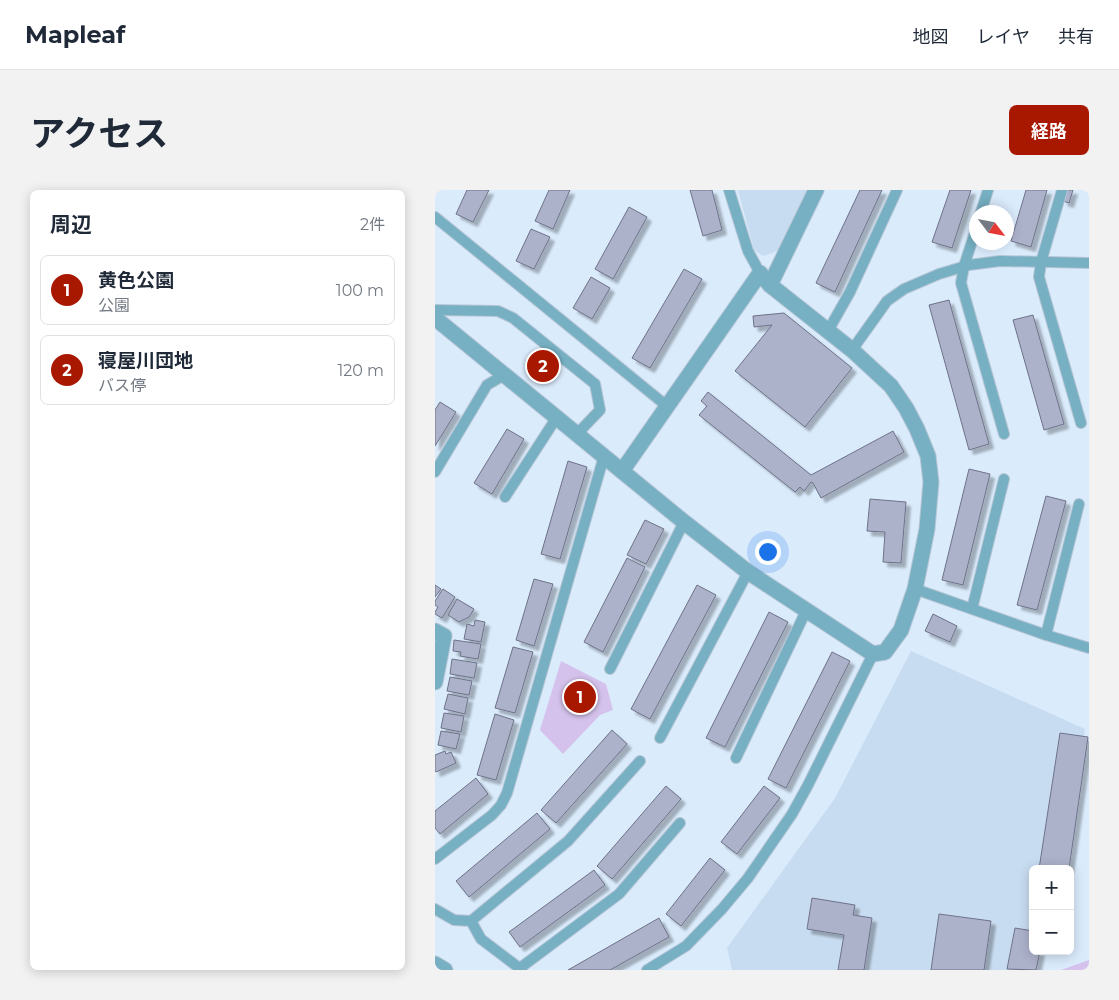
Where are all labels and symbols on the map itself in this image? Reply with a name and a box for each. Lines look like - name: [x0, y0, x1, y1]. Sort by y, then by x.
- north arrow: [969, 205, 1014, 250]
- pin: 2: [527, 347, 559, 385]
- your location: [755, 539, 781, 565]
- pin: 1: [564, 678, 596, 716]

